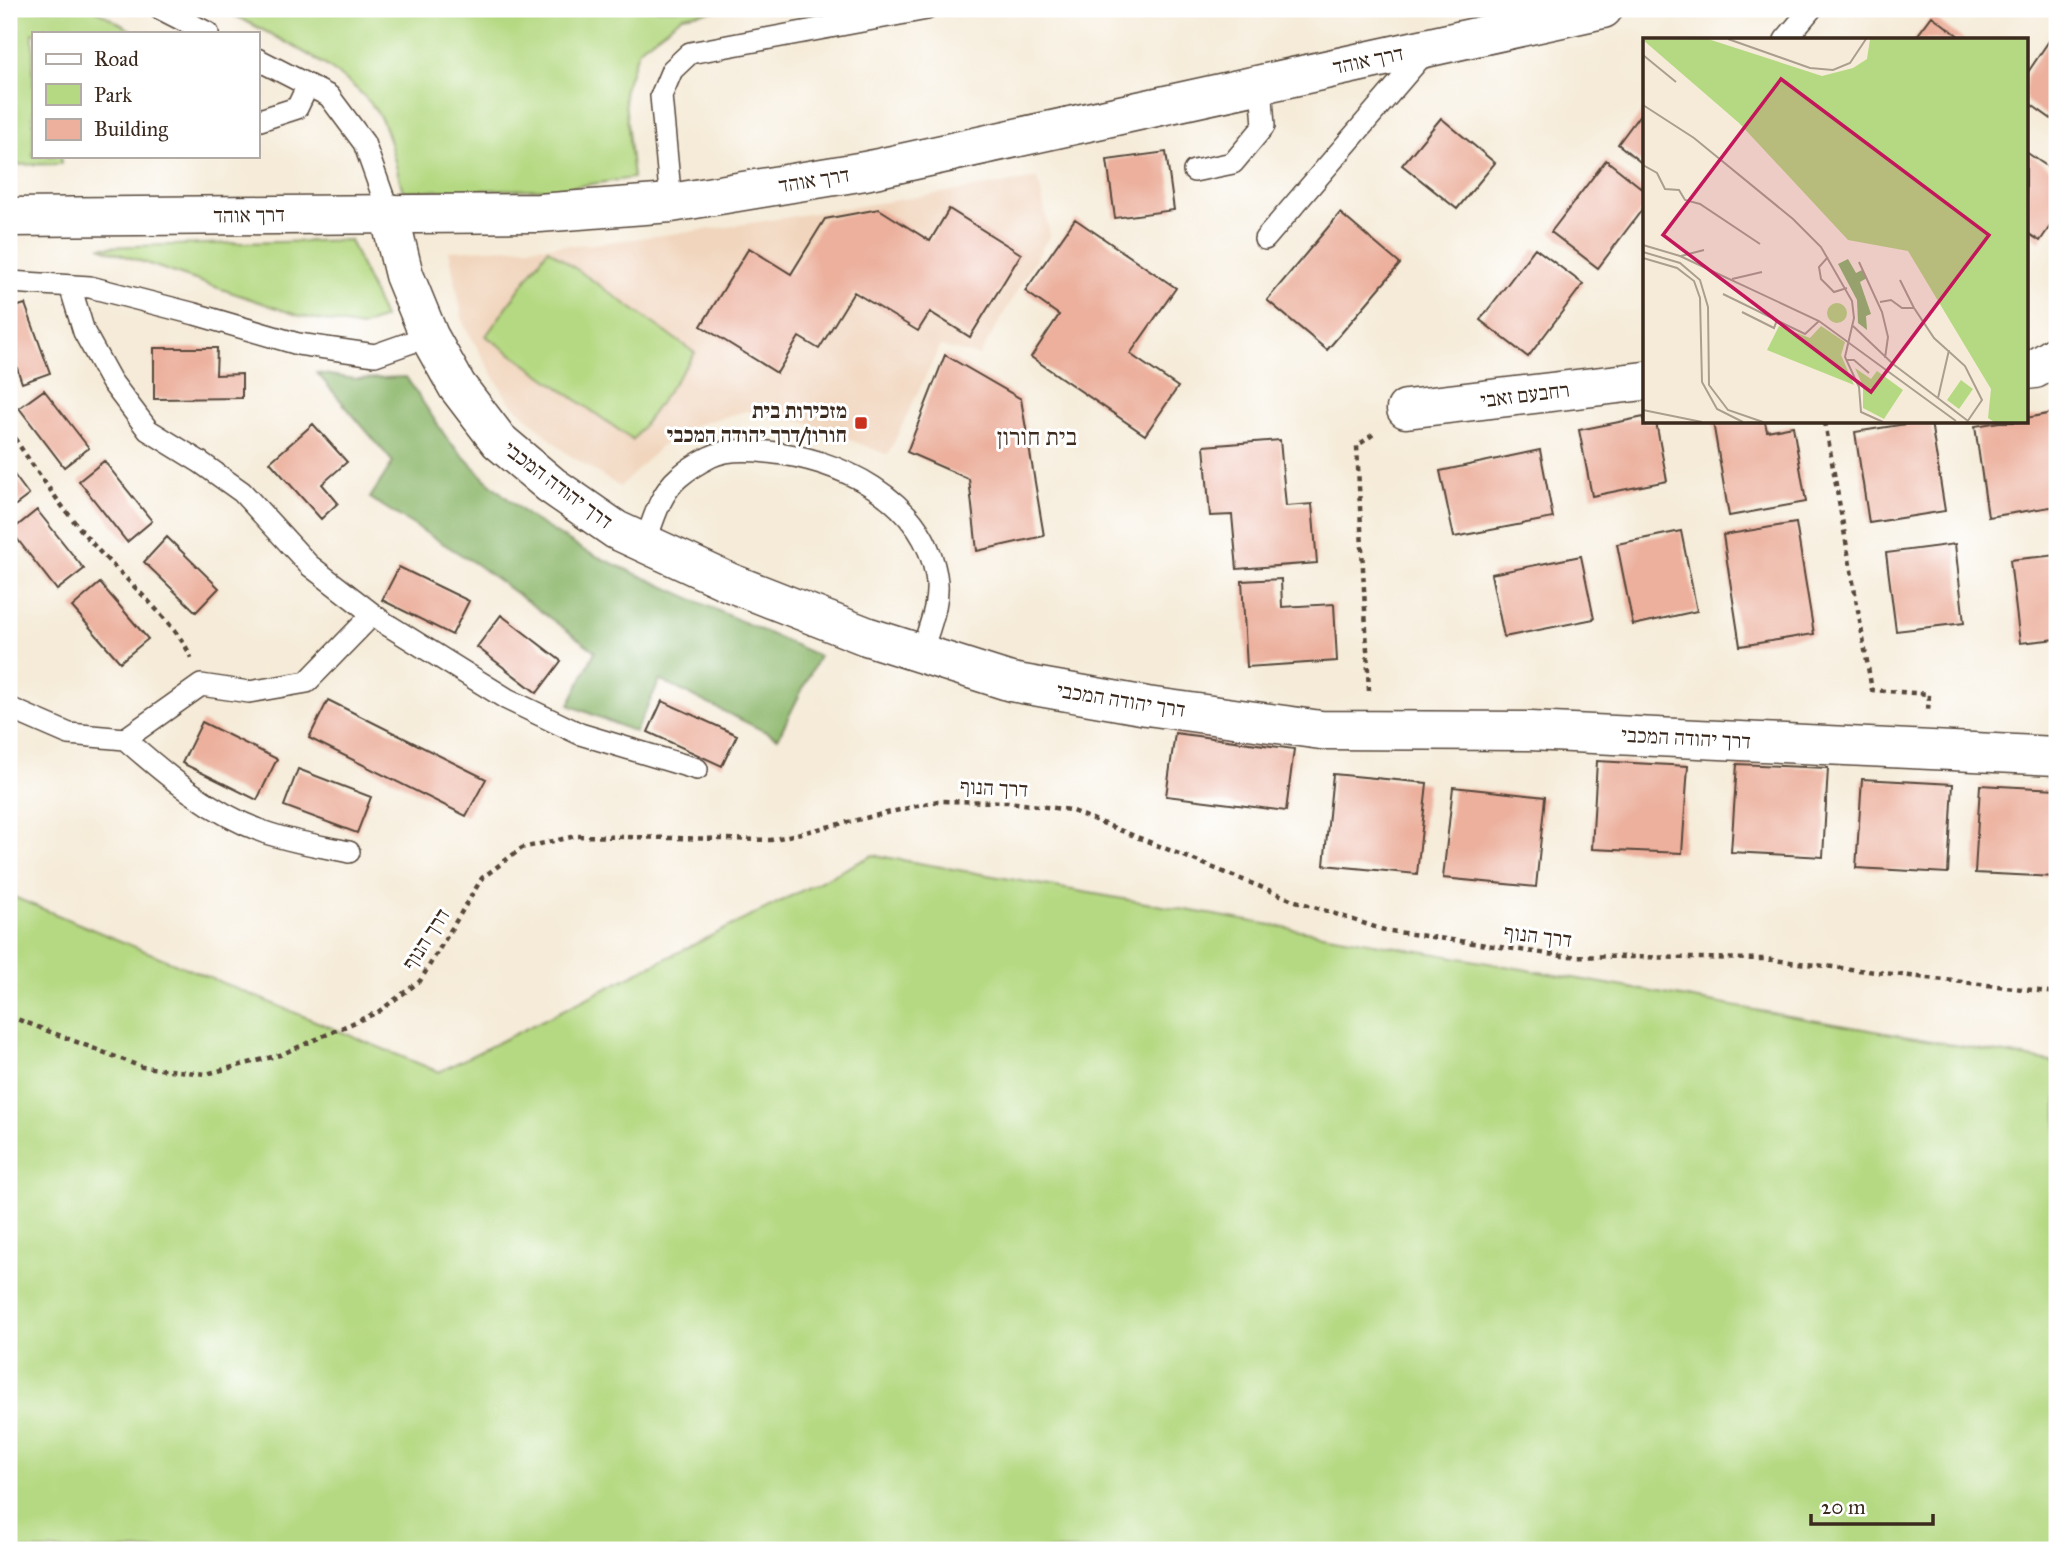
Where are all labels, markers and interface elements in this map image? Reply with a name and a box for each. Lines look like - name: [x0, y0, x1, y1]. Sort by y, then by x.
- legend: [32, 32, 259, 158]
- inset map: [1643, 38, 2028, 424]
- street label: דרך אוהד: [1330, 40, 1406, 80]
- text: Road: [94, 46, 139, 72]
- text: Park: [94, 82, 132, 108]
- text: Building: [94, 116, 168, 142]
- street label: דרך אוהד: [777, 162, 851, 198]
- street label: דרך אוהד: [213, 201, 285, 229]
- street label: רחבעם זאבי: [1479, 377, 1571, 413]
- place label: מזכירות בית חורון/דרך יהודה המכבי: [667, 398, 847, 448]
- marker: מזכירות בית חורון/דרך יהודה המכבי: [853, 415, 869, 431]
- district label: בית חורון: [997, 422, 1077, 452]
- street label: דרך יהודה המכבי: [498, 435, 618, 535]
- street label: דרך יהודה המכבי: [1055, 677, 1187, 723]
- street label: דרך יהודה המכבי: [1620, 722, 1752, 754]
- street label: דרך הנוף: [959, 773, 1029, 803]
- street label: דרך הנוף: [397, 903, 455, 975]
- street label: דרך הנוף: [1503, 919, 1573, 953]
- scale bar: [1811, 1482, 1933, 1526]
- text: 20 m: [1821, 1494, 1866, 1520]

